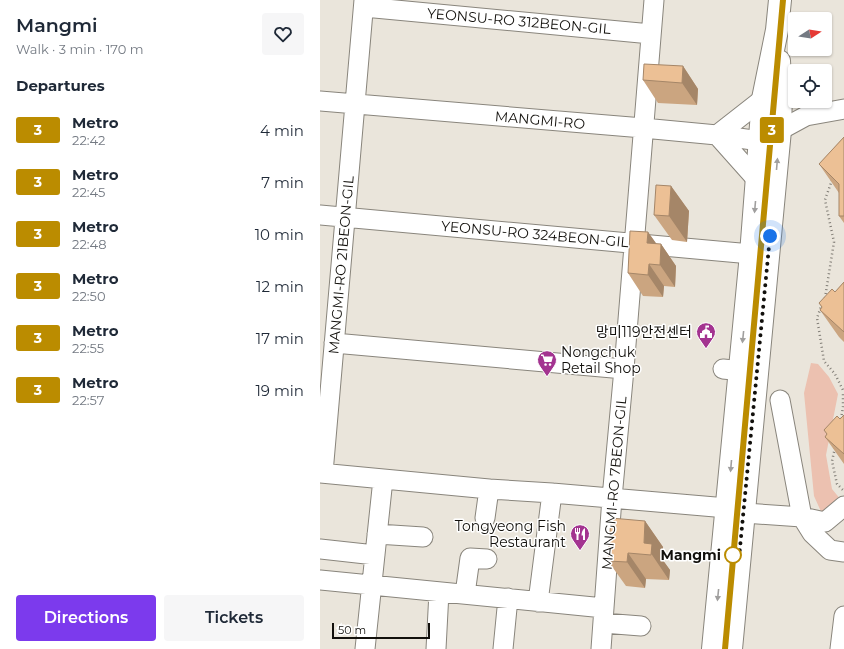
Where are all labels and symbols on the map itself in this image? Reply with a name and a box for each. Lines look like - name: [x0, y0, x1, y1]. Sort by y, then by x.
- street label: YEONSU-RO 312BEON-GIL: [426, 4, 612, 38]
- north arrow: [788, 12, 832, 56]
- street label: MANGMI-RO: [494, 107, 586, 133]
- line badge: 3: [759, 117, 785, 143]
- one-way arrow: [774, 158, 781, 170]
- street label: MANGMI-RO 21BEON-GIL: [324, 174, 358, 355]
- one-way arrow: [752, 201, 759, 213]
- street label: YEONSU-RO 324BEON-GIL: [440, 217, 630, 251]
- your location: [760, 226, 780, 246]
- public building icon: 망미119안전센터: [695, 321, 717, 349]
- place label: 망미119안전센터: [596, 323, 692, 341]
- one-way arrow: [740, 331, 746, 343]
- place label: Nongchuk Retail Shop: [561, 343, 641, 377]
- supermarket icon: Nongchuk Retail Shop: [536, 349, 558, 377]
- street label: MANGMI-RO 7BEON-GIL: [597, 395, 631, 571]
- one-way arrow: [728, 460, 734, 472]
- place label: Tongyeong Fish Restaurant: [455, 517, 566, 551]
- restaurant icon: Tongyeong Fish Restaurant: [569, 523, 591, 551]
- place label: Mangmi: [661, 546, 721, 564]
- marker: Mangmi: [724, 546, 742, 564]
- one-way arrow: [715, 589, 722, 601]
- scale bar: [332, 621, 430, 640]

